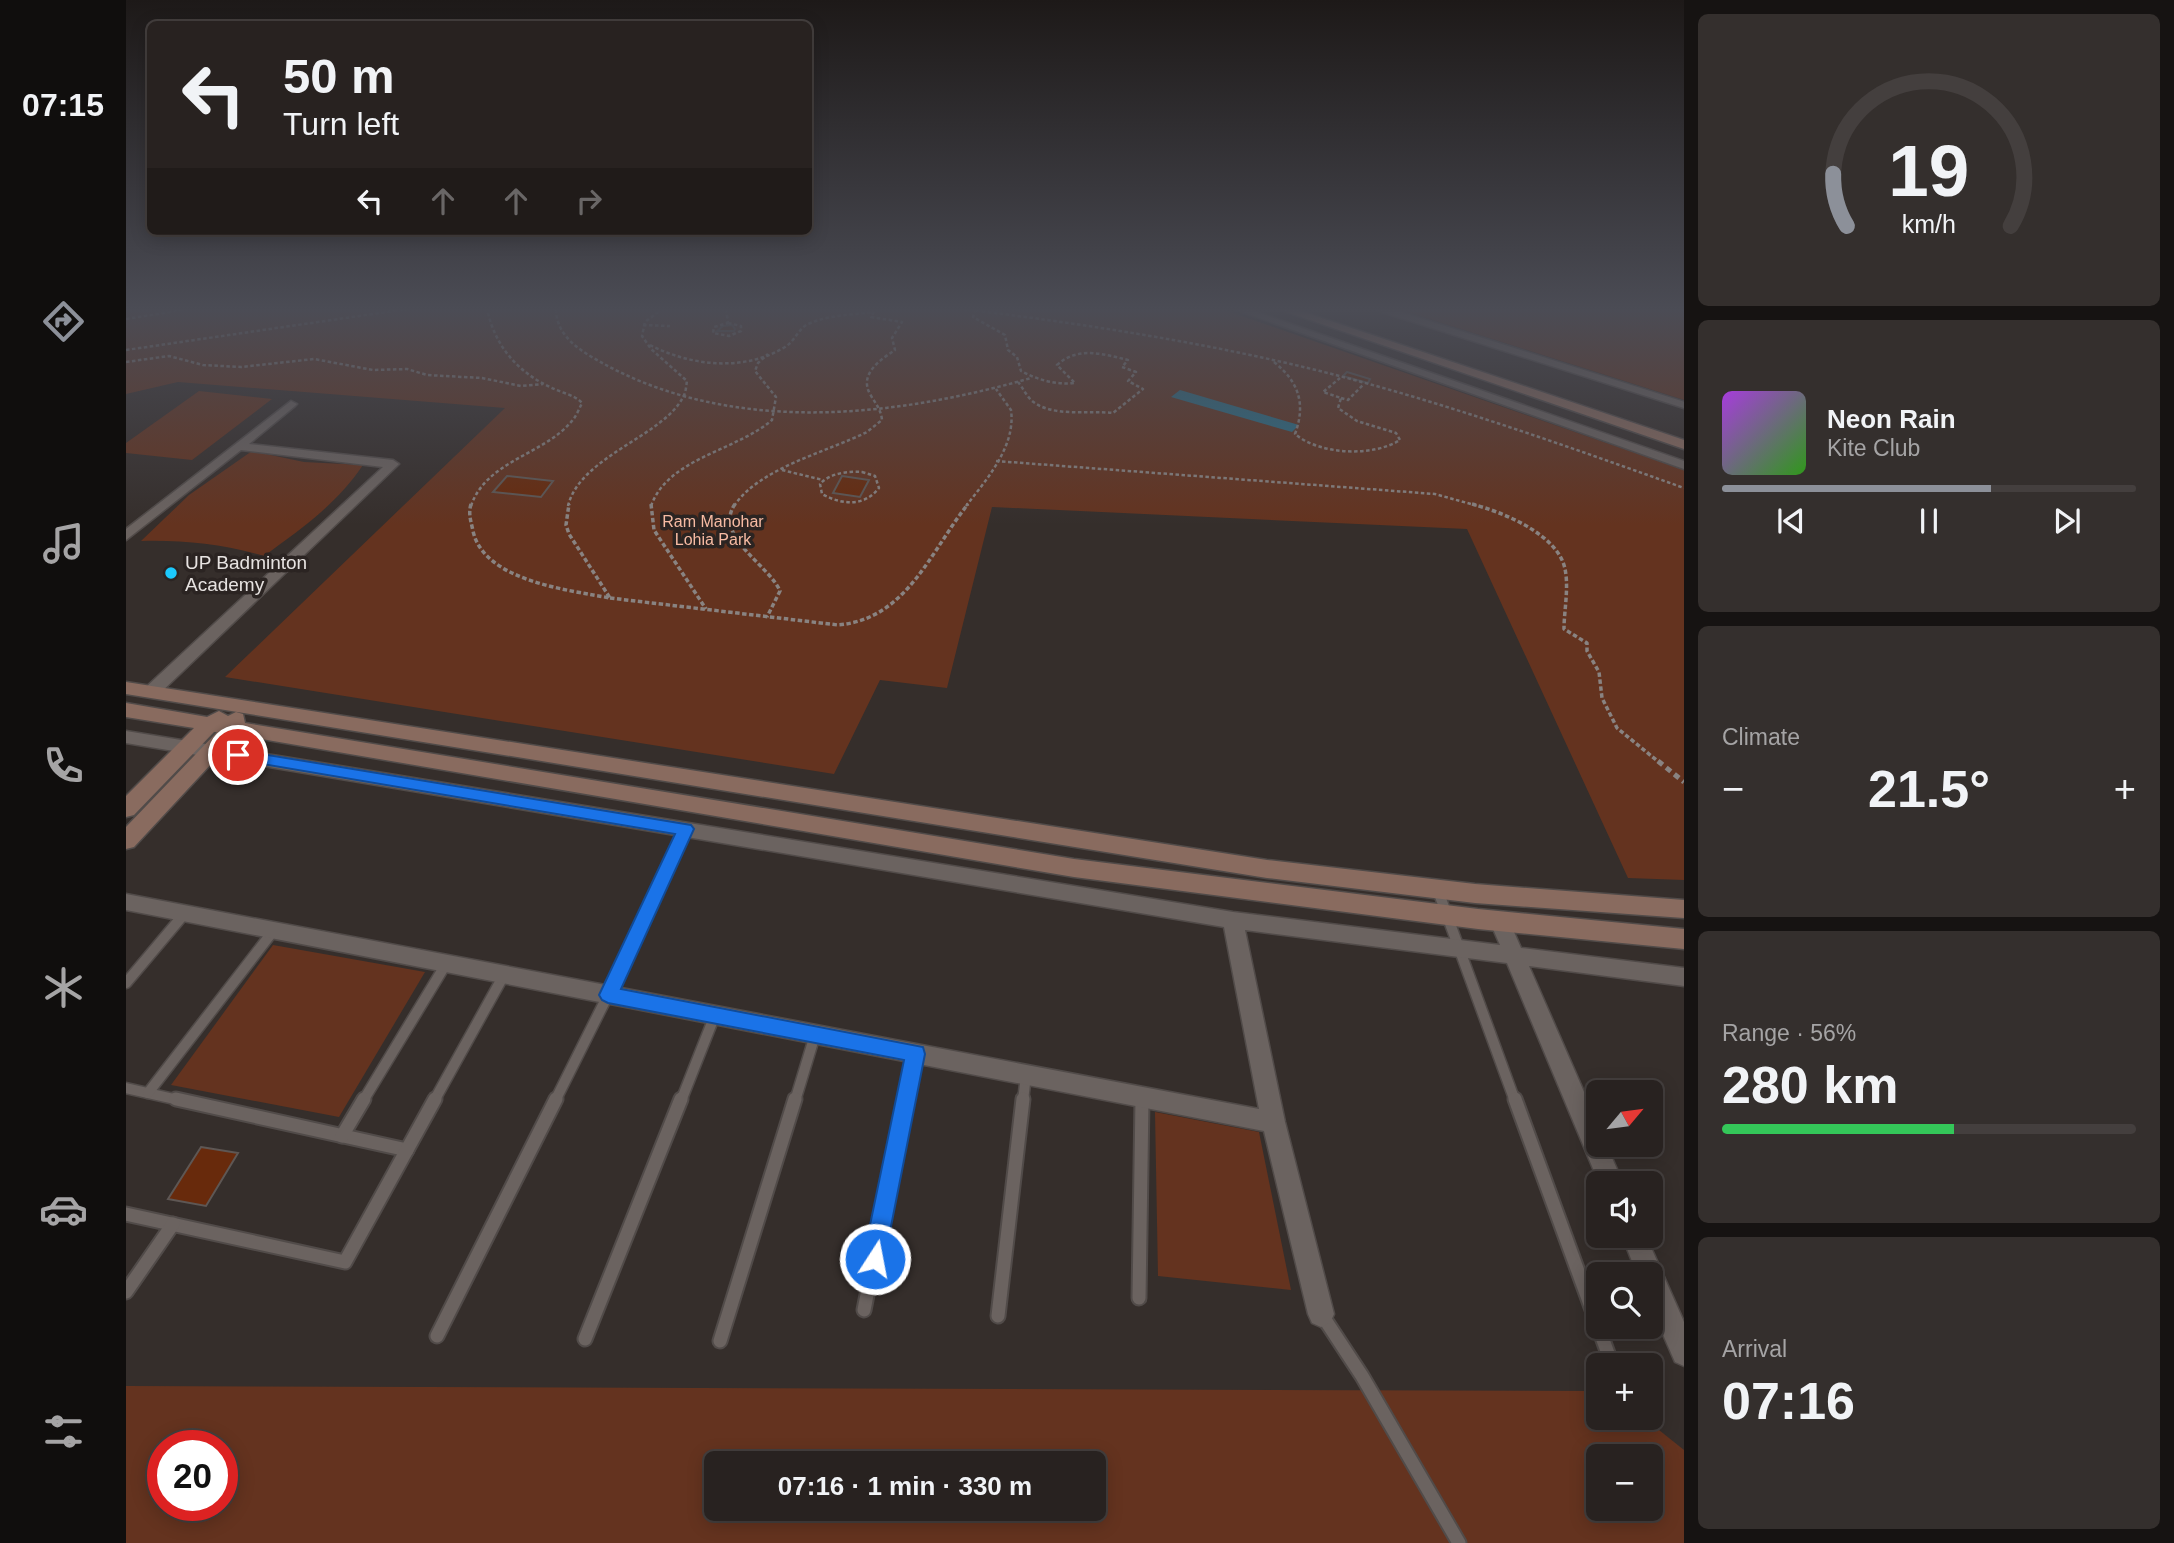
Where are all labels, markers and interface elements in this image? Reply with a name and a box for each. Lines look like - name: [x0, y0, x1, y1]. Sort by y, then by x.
- icon: left: [168, 49, 259, 140]
- text: 50 m: [283, 49, 395, 103]
- text: 07:15: [22, 87, 104, 123]
- text: Turn left: [283, 106, 399, 142]
- text: 19: [1889, 130, 1969, 211]
- icon: left: [351, 182, 389, 220]
- icon: ahead: [424, 182, 462, 220]
- icon: ahead: [497, 182, 535, 220]
- icon: right: [570, 182, 608, 220]
- text: km/h: [1902, 210, 1956, 238]
- icon: directions: [39, 297, 88, 346]
- text: Neon Rain: [1827, 404, 1956, 434]
- text: Kite Club: [1827, 435, 1920, 461]
- icon: previous: [1772, 502, 1810, 540]
- icon: pause: [1910, 502, 1948, 540]
- icon: next: [2048, 502, 2086, 540]
- park label: Ram Manohar Lohia Park: [662, 513, 764, 548]
- icon: music: [39, 519, 88, 568]
- place label: UP Badminton Academy: [185, 552, 307, 595]
- marker: UP Badminton Academy: [163, 565, 179, 581]
- text: Climate: [1722, 724, 1800, 750]
- pin: [208, 725, 268, 785]
- icon: arrive: [219, 736, 257, 774]
- icon: phone: [39, 741, 88, 790]
- text: 21.5°: [1868, 760, 1990, 818]
- text: −: [1722, 768, 1744, 810]
- text: +: [2114, 768, 2136, 810]
- icon: climate: [39, 963, 88, 1012]
- text: Range · 56%: [1722, 1020, 1856, 1046]
- text: 280 km: [1722, 1056, 1898, 1114]
- north arrow: [1586, 1080, 1662, 1157]
- map controls: [1586, 1080, 1663, 1521]
- button: sound: [1586, 1171, 1663, 1248]
- icon: car: [39, 1185, 88, 1234]
- position arrow: [838, 1222, 912, 1296]
- button: search: [1586, 1262, 1663, 1339]
- text: Arrival: [1722, 1336, 1787, 1362]
- button: +: [1586, 1353, 1663, 1430]
- text: 07:16: [1722, 1372, 1855, 1430]
- icon: filters: [39, 1407, 88, 1456]
- speed limit sign: 20: [147, 1430, 238, 1521]
- button: −: [1586, 1444, 1663, 1521]
- text: 07:16 · 1 min · 330 m: [778, 1471, 1032, 1501]

